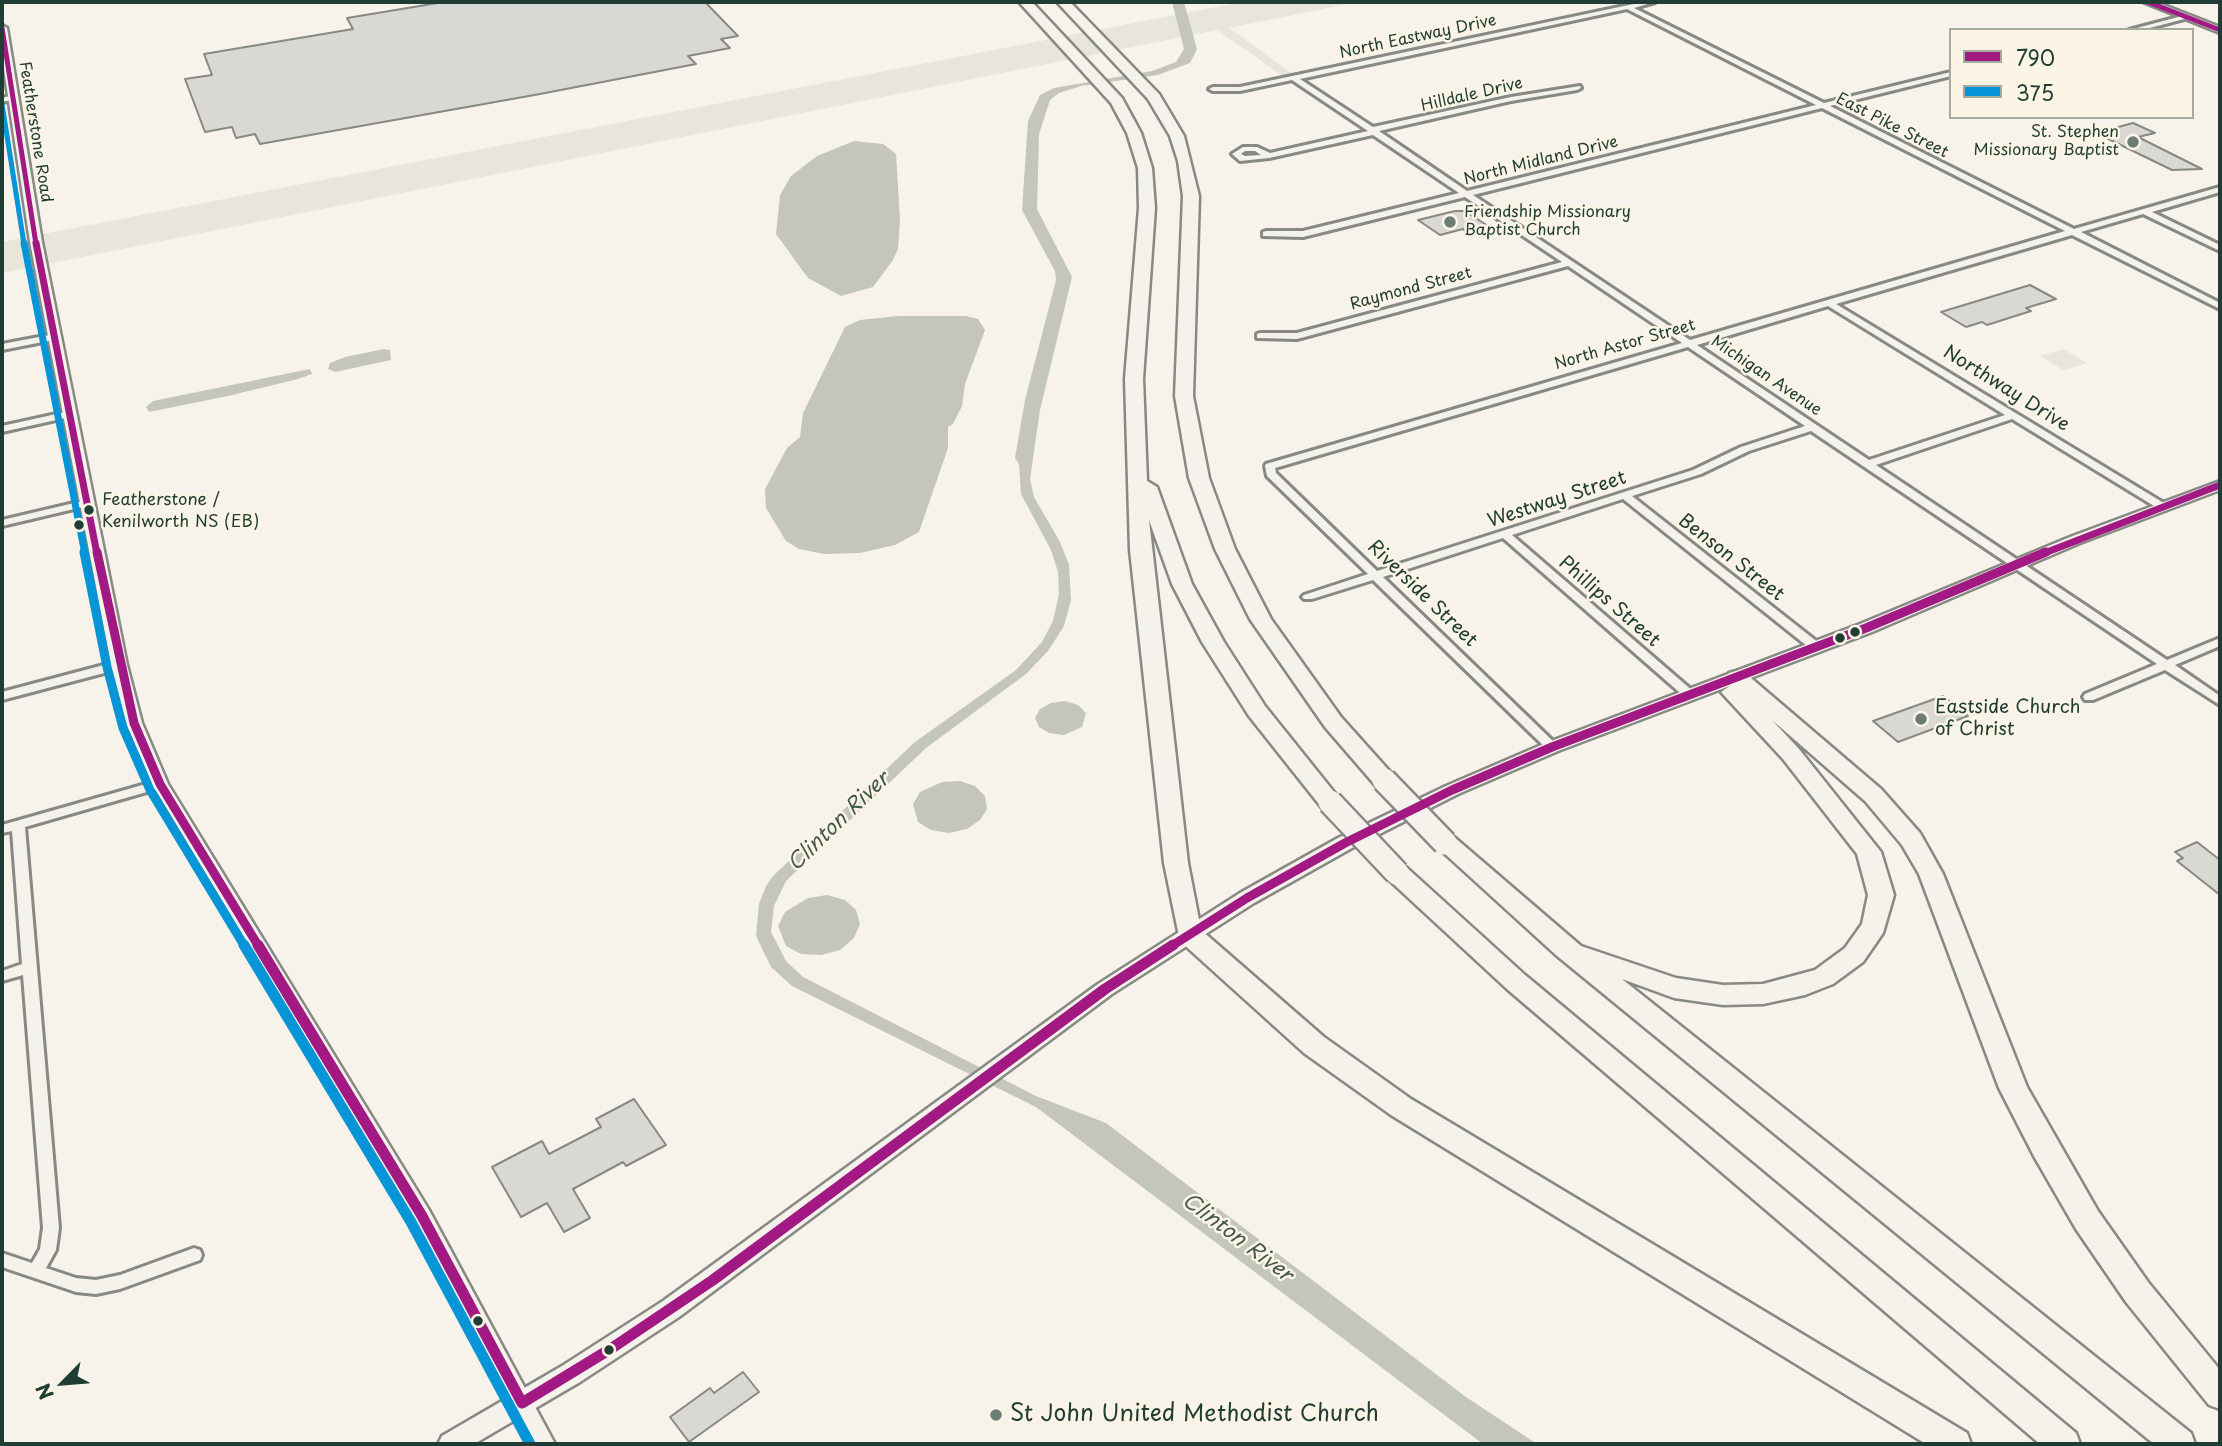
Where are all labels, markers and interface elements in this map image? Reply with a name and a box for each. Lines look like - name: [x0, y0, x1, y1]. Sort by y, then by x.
- street label: North Eastway Drive: [1338, 11, 1498, 63]
- legend: [1949, 28, 2194, 119]
- text: 790: [2016, 41, 2055, 73]
- street label: Featherstone Road: [14, 60, 56, 204]
- street label: Hilldale Drive: [1419, 74, 1525, 116]
- text: 375: [2016, 76, 2054, 108]
- street label: East Pike Street: [1833, 89, 1951, 163]
- place label: St. Stephen Missionary Baptist: [1974, 123, 2119, 161]
- street label: North Midland Drive: [1462, 133, 1620, 189]
- marker: St. Stephen Missionary Baptist: [2125, 134, 2141, 150]
- place label: Friendship Missionary Baptist Church: [1464, 203, 1631, 241]
- marker: Friendship Missionary Baptist Church: [1442, 214, 1458, 230]
- street label: Raymond Street: [1348, 264, 1474, 314]
- street label: North Astor Street: [1552, 316, 1698, 374]
- street label: Michigan Avenue: [1707, 332, 1825, 420]
- street label: Northway Drive: [1939, 341, 2073, 437]
- street label: Westway Street: [1485, 467, 1629, 533]
- place label: Featherstone / Kenilworth NS (EB): [102, 490, 259, 530]
- marker: Featherstone / Kenilworth NS (EB): [82, 503, 96, 517]
- street label: Benson Street: [1674, 510, 1788, 606]
- unlabelled marker: [72, 518, 86, 532]
- street label: Riverside Street: [1362, 536, 1482, 652]
- street label: Phillips Street: [1554, 552, 1664, 652]
- unlabelled marker: [1848, 625, 1862, 639]
- unlabelled marker: [1833, 631, 1847, 645]
- place label: Eastside Church of Christ: [1935, 697, 2081, 741]
- marker: Eastside Church of Christ: [1913, 711, 1929, 727]
- water label: Clinton River: [783, 767, 895, 877]
- water label: Clinton River: [1177, 1188, 1297, 1288]
- unlabelled marker: [471, 1314, 485, 1328]
- unlabelled marker: [602, 1343, 616, 1357]
- north arrow: [28, 1348, 98, 1418]
- text: N: [28, 1379, 60, 1405]
- place label: St John United Methodist Church: [1010, 1401, 1379, 1429]
- marker: St John United Methodist Church: [988, 1407, 1004, 1423]

